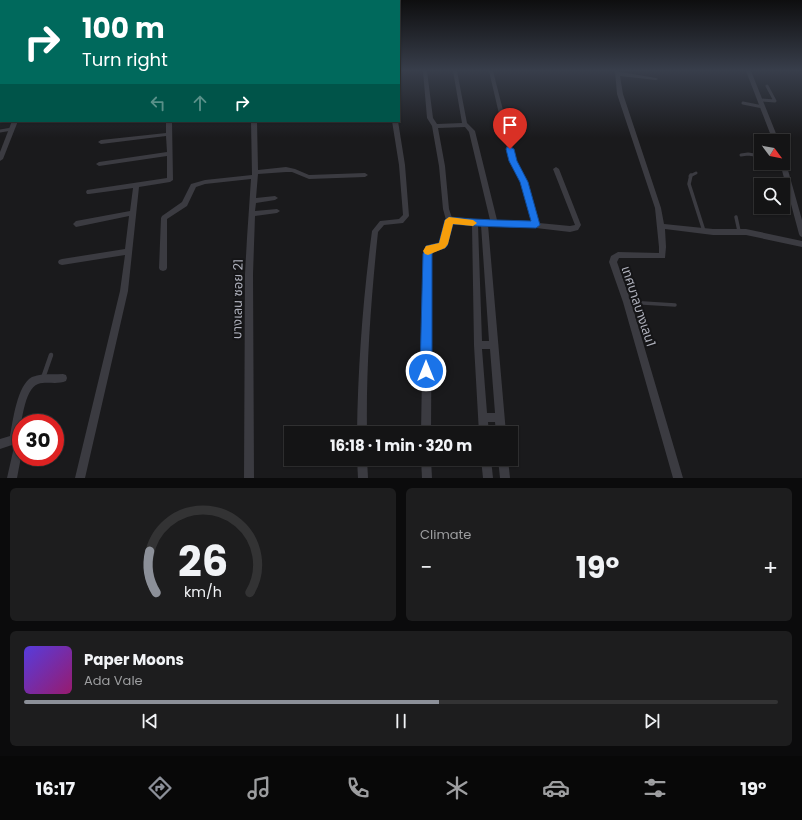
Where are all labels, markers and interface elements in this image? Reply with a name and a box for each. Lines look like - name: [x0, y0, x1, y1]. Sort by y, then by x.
- text: 100 m: [82, 9, 165, 48]
- icon: right: [16, 16, 68, 68]
- text: Turn right: [82, 47, 168, 72]
- icon: left: [147, 92, 169, 114]
- icon: ahead: [189, 92, 211, 114]
- icon: right: [231, 92, 253, 114]
- pin: [493, 108, 527, 149]
- icon: arrive: [499, 114, 521, 136]
- north arrow: [754, 134, 790, 170]
- map controls: [754, 134, 790, 214]
- button: search: [754, 178, 790, 214]
- street label: บางเลน ซอย 21: [227, 259, 248, 339]
- street label: เทศบาลบางเลน1: [617, 263, 661, 349]
- position arrow: [405, 350, 447, 392]
- speed limit sign: 30: [12, 414, 64, 466]
- text: 16:18 · 1 min · 320 m: [330, 435, 472, 456]
- text: Climate: [420, 525, 471, 544]
- text: 26: [178, 531, 228, 590]
- text: 19°: [576, 546, 619, 589]
- text: −: [420, 552, 432, 583]
- text: +: [763, 552, 778, 583]
- text: km/h: [184, 581, 222, 601]
- text: Paper Moons: [84, 649, 184, 670]
- text: Ada Vale: [84, 671, 143, 690]
- icon: previous: [139, 710, 161, 732]
- icon: pause: [390, 710, 412, 732]
- icon: next: [641, 710, 663, 732]
- icon: directions: [146, 774, 174, 802]
- icon: music: [245, 774, 273, 802]
- icon: phone: [344, 774, 372, 802]
- icon: climate: [443, 774, 471, 802]
- icon: car: [542, 774, 570, 802]
- icon: filters: [641, 774, 669, 802]
- text: 16:17: [36, 776, 75, 801]
- text: 19°: [740, 776, 766, 801]

